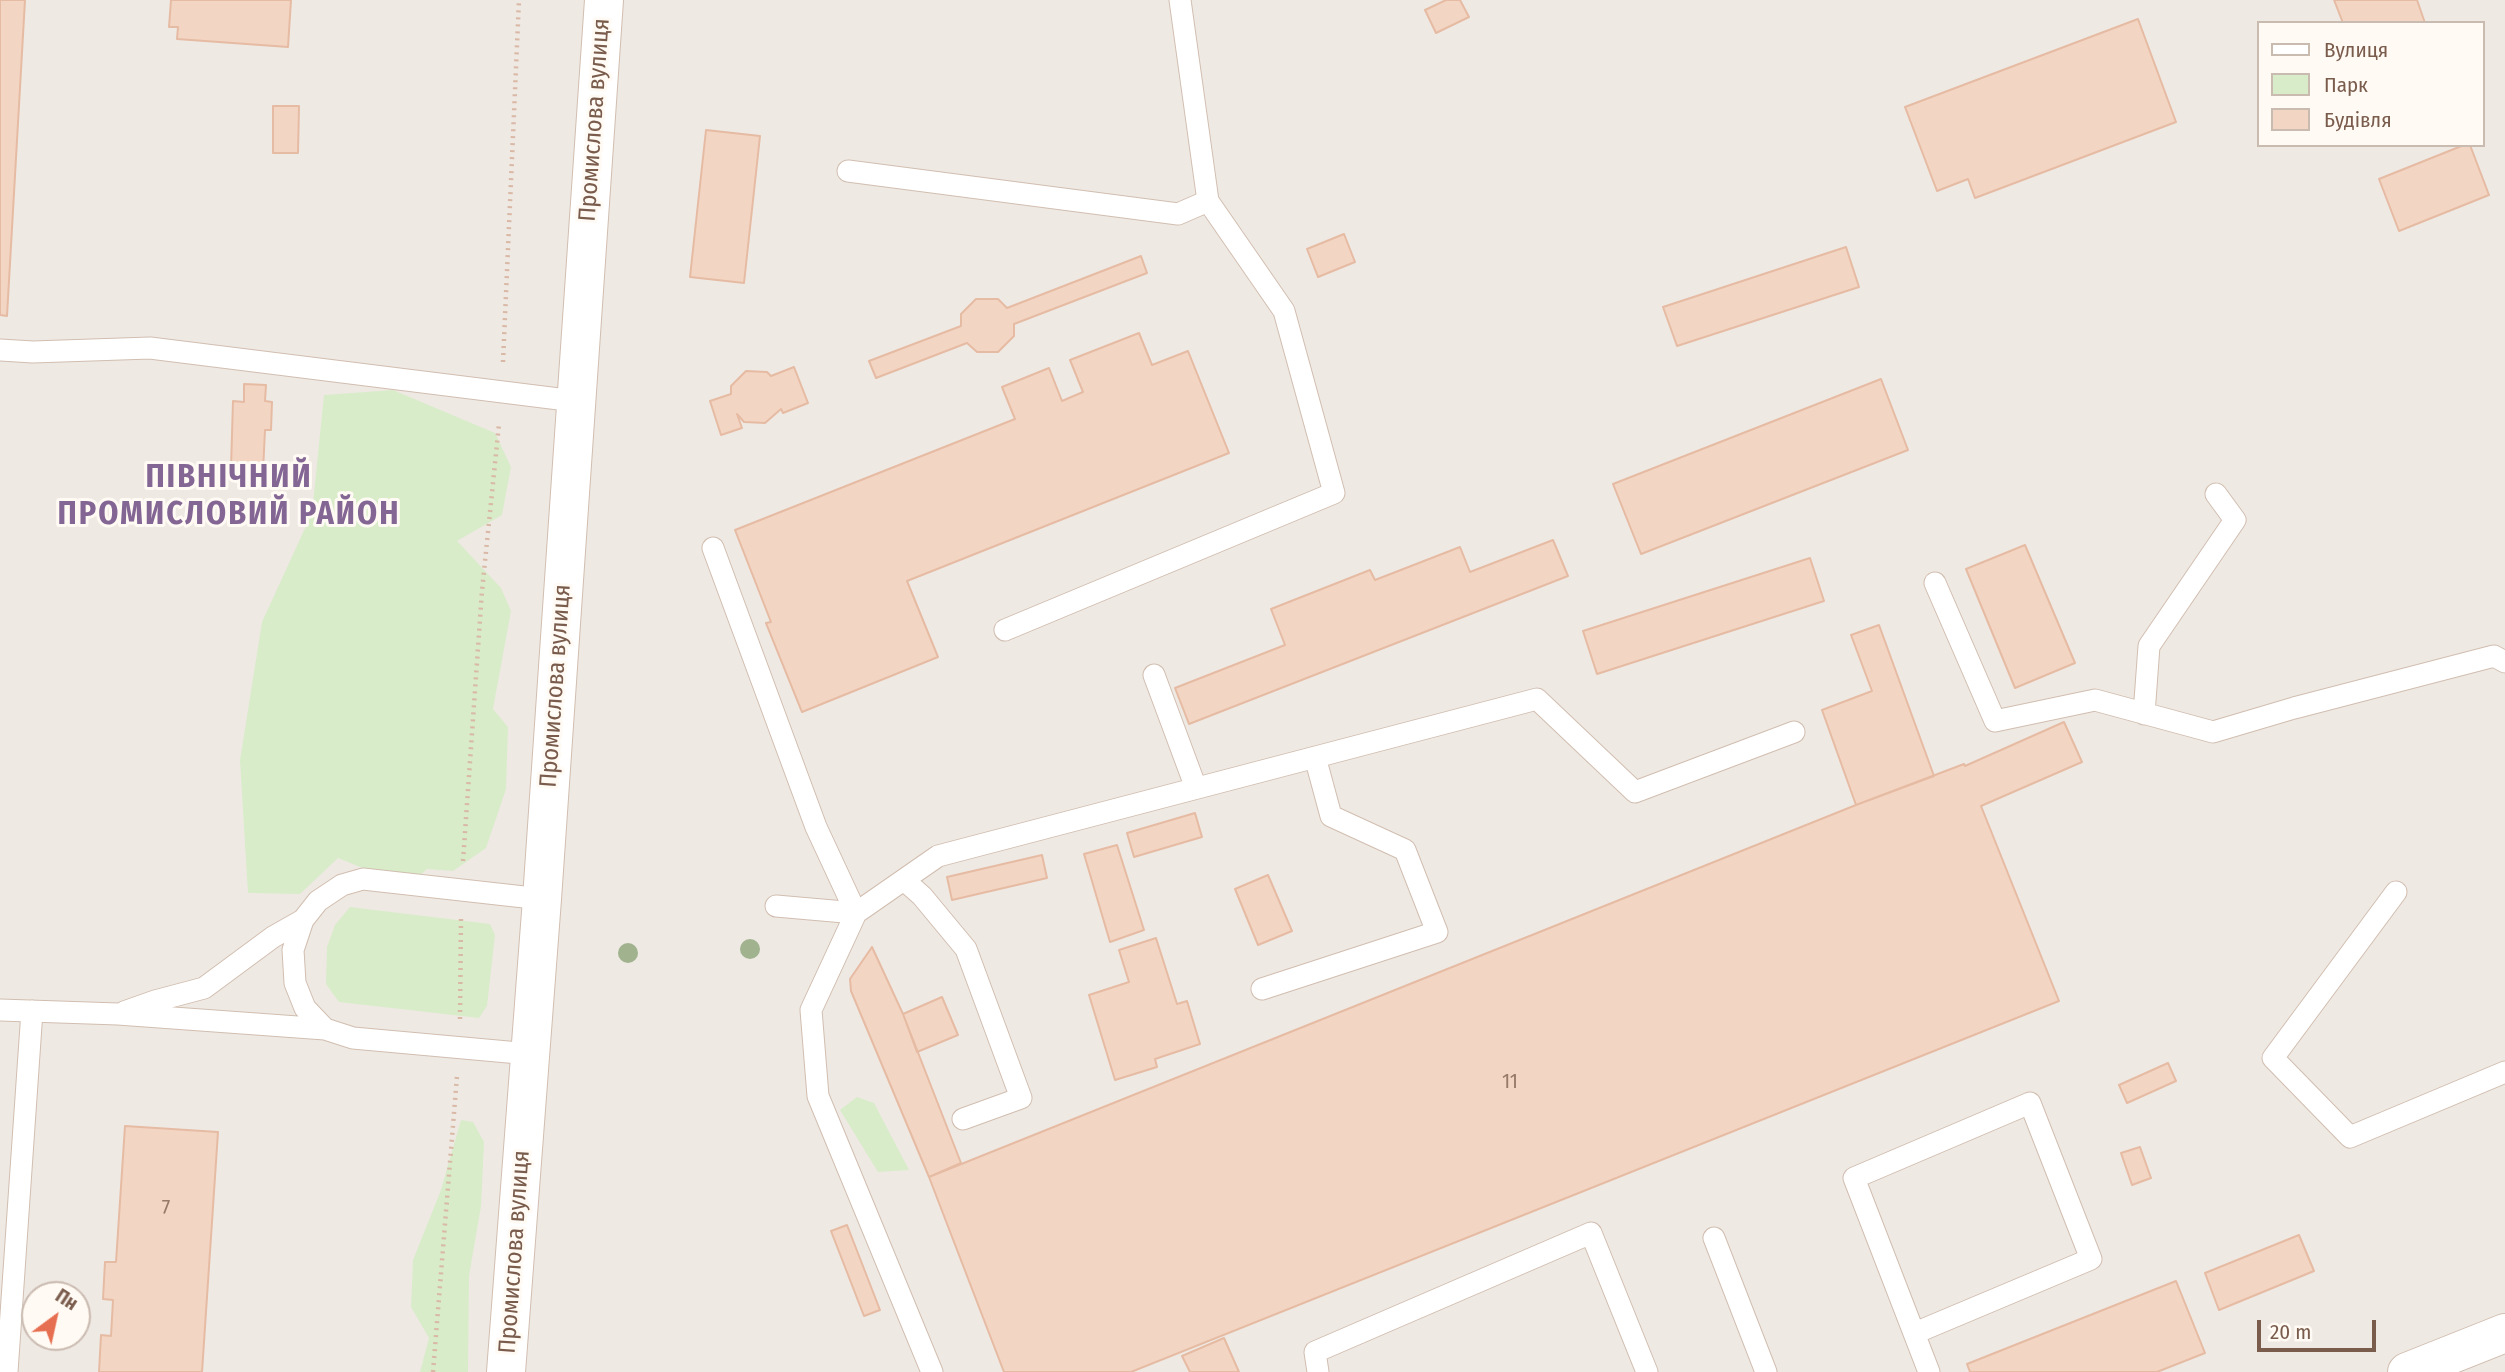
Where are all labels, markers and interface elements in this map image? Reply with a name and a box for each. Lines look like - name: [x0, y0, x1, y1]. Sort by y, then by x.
- street label: Промислова вулиця: [574, 17, 616, 223]
- legend: [2256, 21, 2484, 147]
- text: Вулиця: [2324, 37, 2388, 63]
- text: Парк: [2324, 72, 2368, 98]
- text: Будівля: [2324, 107, 2392, 133]
- district label: ПІВНІЧНИЙ ПРОМИСЛОВИЙ РАЙОН: [60, 459, 398, 534]
- street label: Промислова вулиця: [535, 583, 577, 789]
- house number: 11: [1502, 1069, 1518, 1095]
- street label: Промислова вулиця: [494, 1149, 536, 1355]
- house number: 7: [162, 1195, 170, 1221]
- north arrow: [21, 1281, 91, 1351]
- text: Пн: [51, 1284, 82, 1315]
- scale bar: [2260, 1306, 2379, 1350]
- text: 20 m: [2270, 1319, 2311, 1345]

